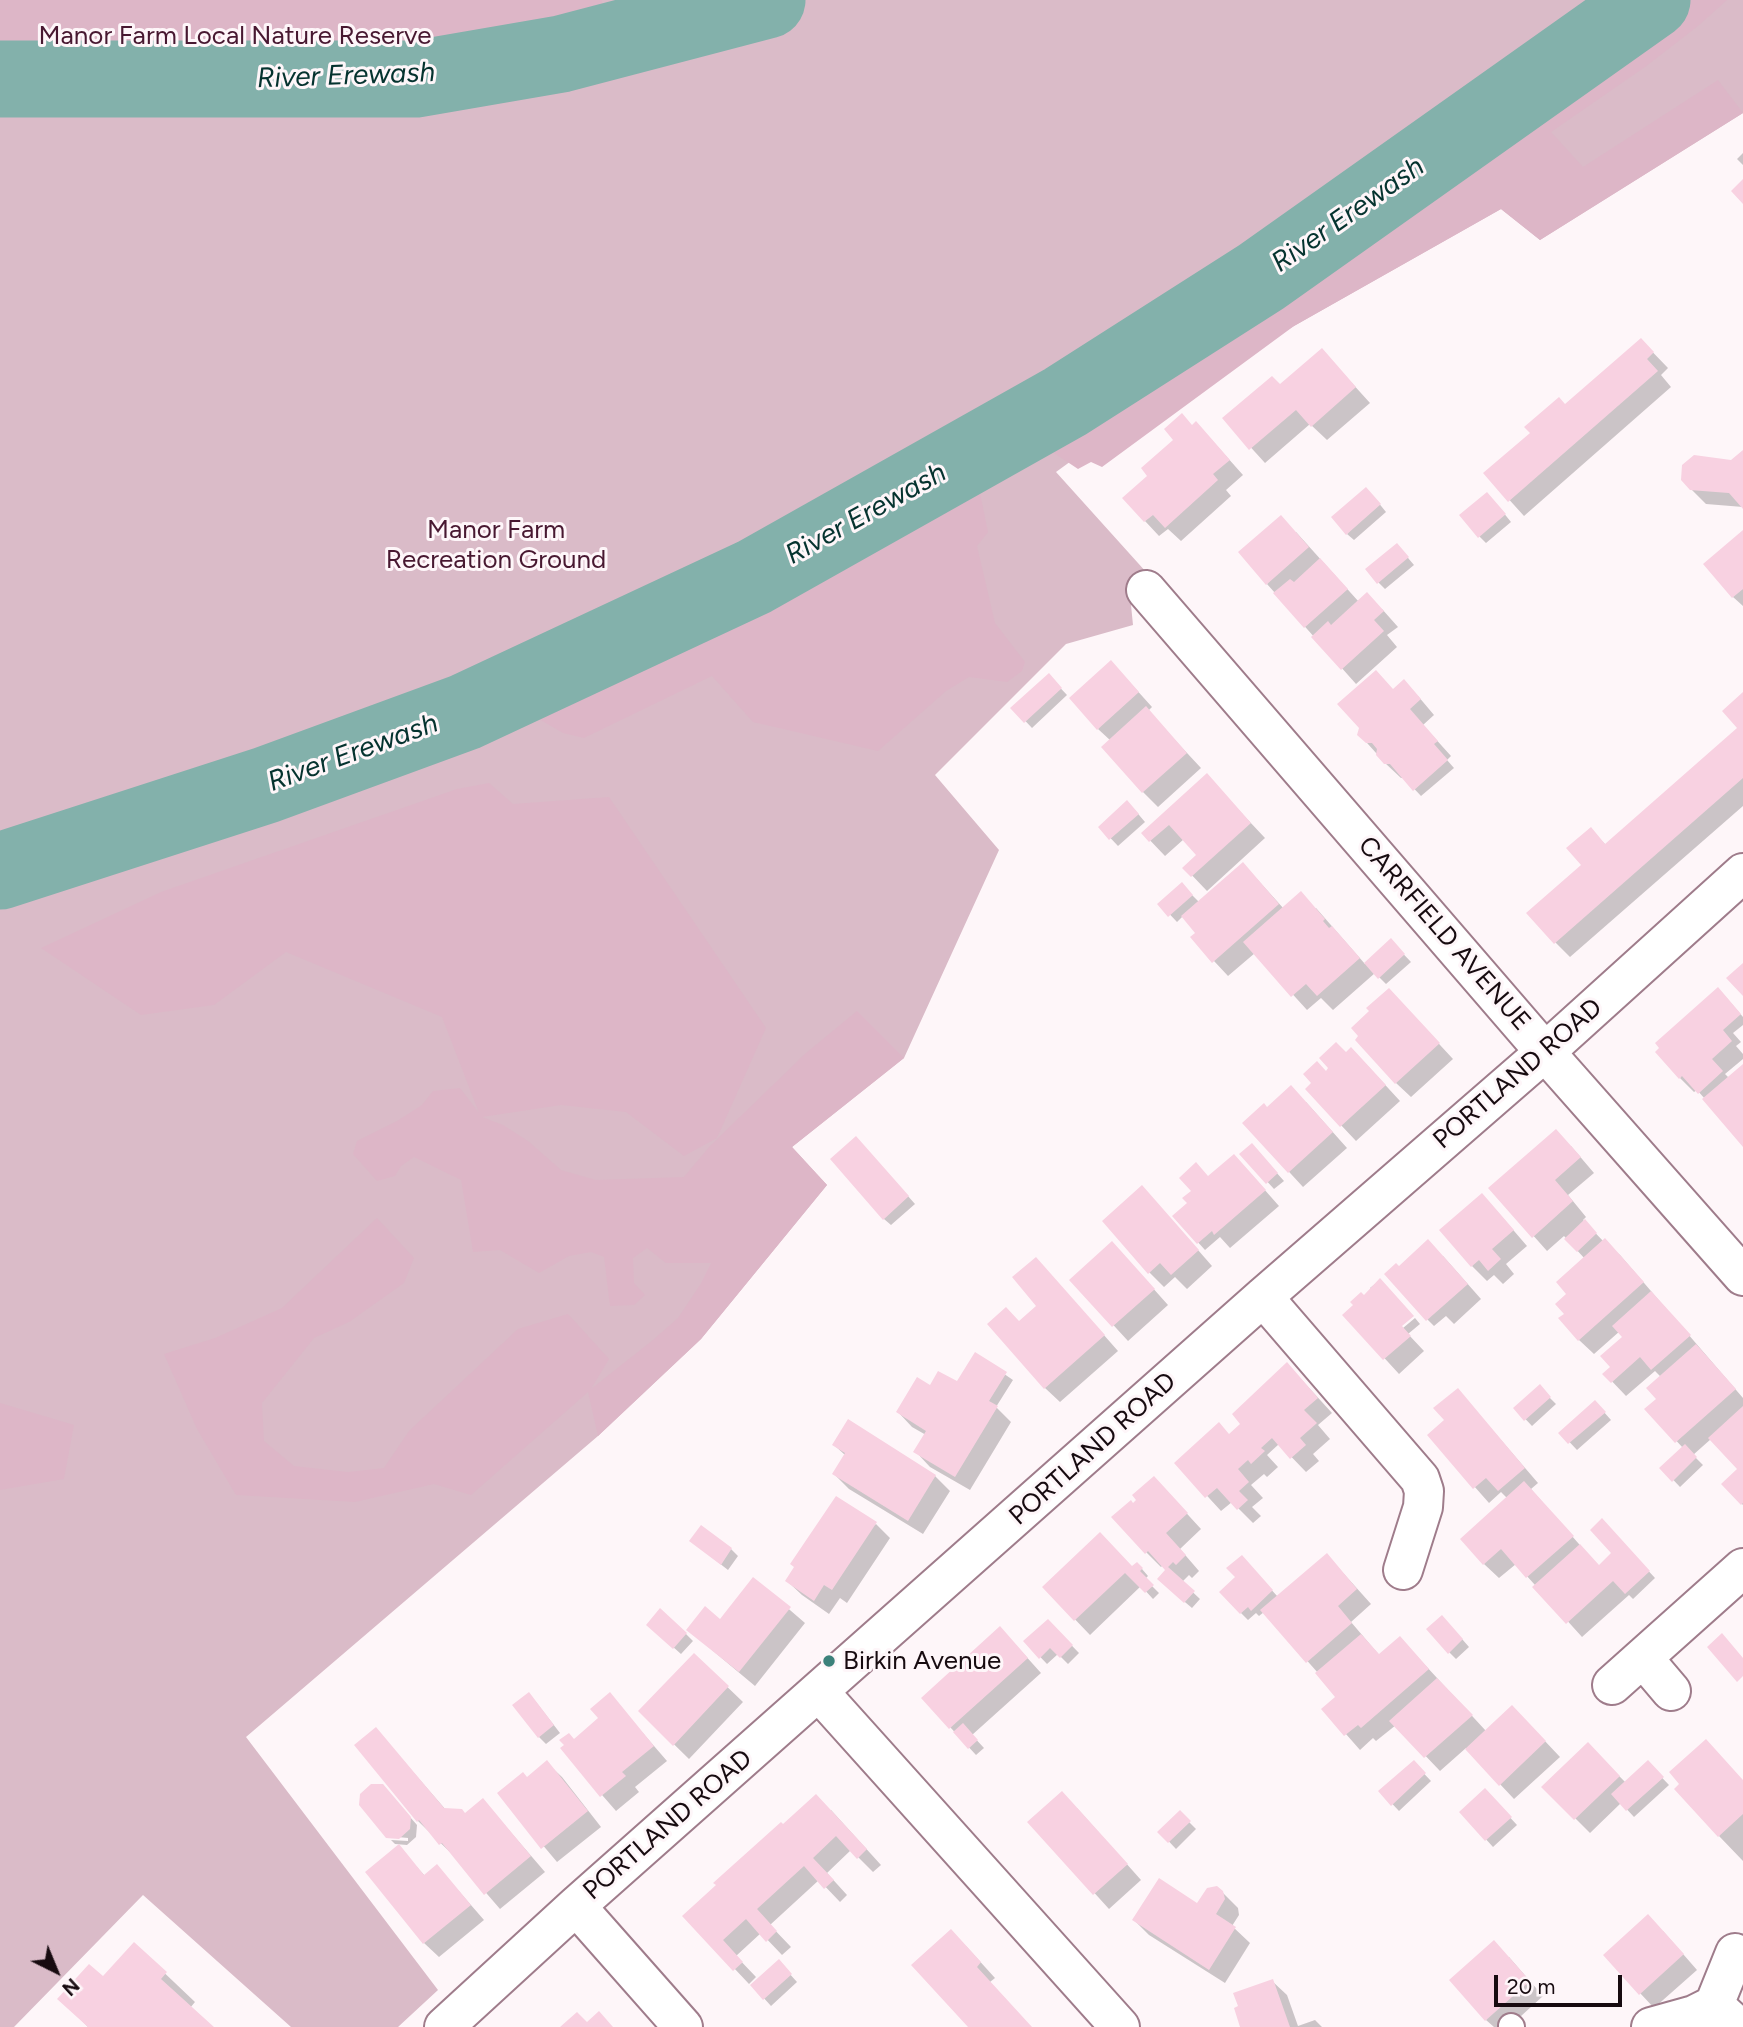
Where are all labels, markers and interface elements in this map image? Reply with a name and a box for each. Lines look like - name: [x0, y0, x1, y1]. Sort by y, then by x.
- park label: Manor Farm Local Nature Reserve: [39, 20, 431, 52]
- water label: River Erewash: [256, 56, 436, 96]
- water label: River Erewash: [1265, 150, 1431, 280]
- water label: River Erewash: [780, 456, 952, 572]
- park label: Manor Farm Recreation Ground: [386, 514, 606, 576]
- water label: River Erewash: [263, 707, 443, 799]
- street label: CARRFIELD AVENUE: [1351, 831, 1537, 1037]
- street label: PORTLAND ROAD: [1427, 992, 1609, 1156]
- street label: PORTLAND ROAD: [1003, 1366, 1183, 1532]
- place label: Birkin Avenue: [843, 1645, 1001, 1677]
- marker: Birkin Avenue: [821, 1653, 837, 1669]
- street label: PORTLAND ROAD: [577, 1743, 759, 1907]
- north arrow: [21, 1936, 91, 2006]
- scale bar: [1498, 1960, 1626, 2004]
- text: N: [57, 1973, 84, 2000]
- text: 20 m: [1507, 1974, 1555, 1999]

